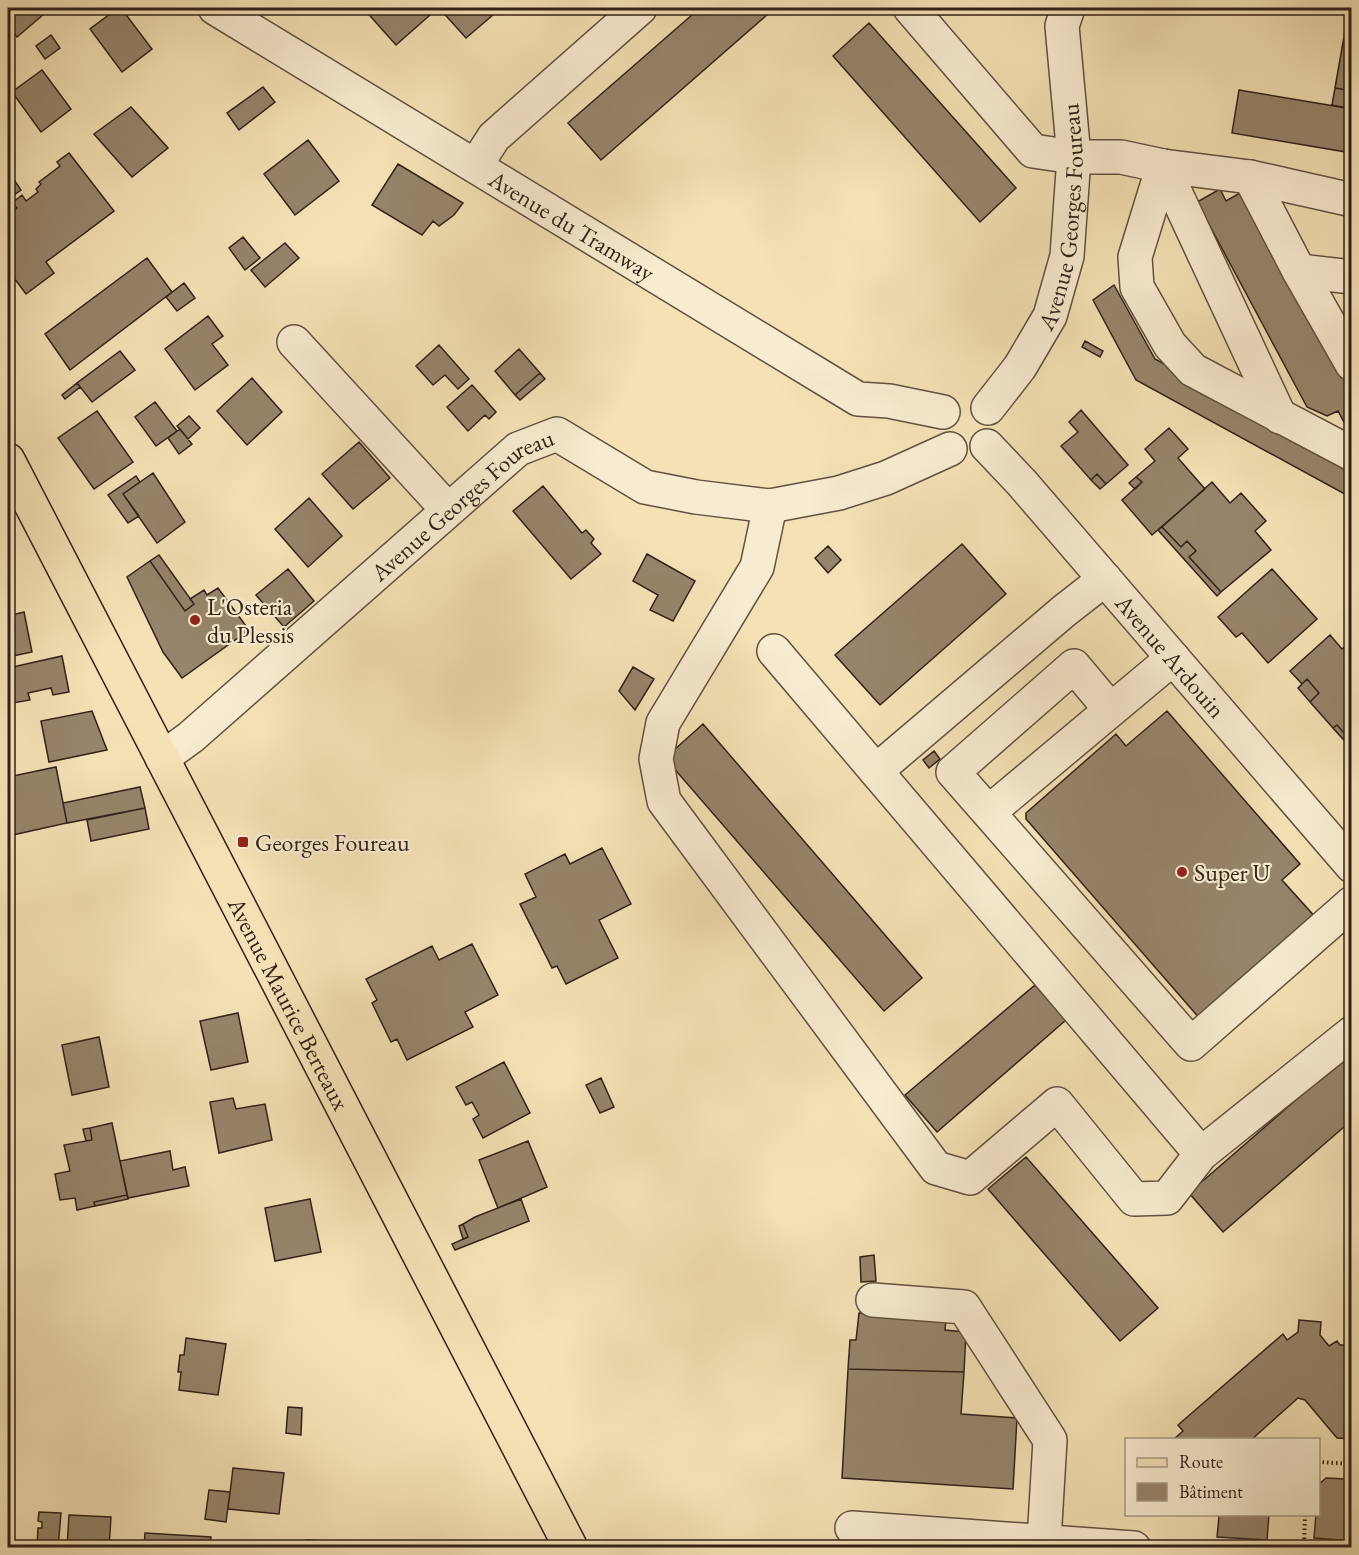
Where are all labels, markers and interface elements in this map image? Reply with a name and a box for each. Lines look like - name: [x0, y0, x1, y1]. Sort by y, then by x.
- street label: Avenue Georges Foureau: [1029, 102, 1090, 336]
- street label: Avenue du Tramway: [483, 162, 661, 288]
- street label: Avenue Georges Foureau: [363, 421, 558, 588]
- street label: Avenue Ardouin: [1108, 587, 1233, 724]
- place label: L'Osteria du Plessis: [207, 591, 294, 650]
- marker: L'Osteria du Plessis: [188, 613, 202, 627]
- place label: Georges Foureau: [255, 827, 410, 858]
- marker: Georges Foureau: [236, 835, 250, 849]
- place label: Super U: [1194, 857, 1270, 888]
- marker: Super U: [1175, 865, 1189, 879]
- street label: Avenue Maurice Berteaux: [221, 891, 357, 1116]
- legend: [1125, 1438, 1320, 1516]
- text: Route: [1179, 1450, 1223, 1473]
- text: Bâtiment: [1179, 1480, 1243, 1503]

